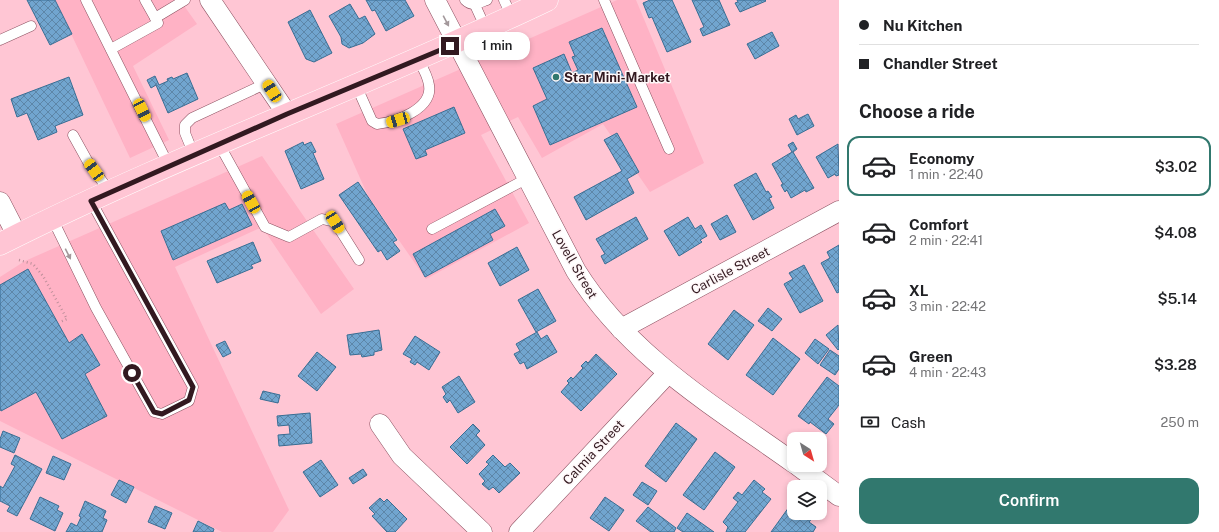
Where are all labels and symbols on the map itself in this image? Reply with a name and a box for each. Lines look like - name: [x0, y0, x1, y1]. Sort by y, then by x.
- one-way arrow: [443, 15, 449, 27]
- callout: 1 min: [464, 32, 530, 60]
- route end: [441, 37, 459, 55]
- place label: Star Mini-Market: [564, 70, 670, 85]
- marker: Star Mini-Market: [551, 72, 561, 82]
- car: [260, 78, 284, 104]
- car: [131, 97, 153, 123]
- car: [385, 111, 411, 129]
- car: [82, 157, 106, 183]
- car: [240, 189, 262, 215]
- car: [324, 209, 346, 235]
- street label: Lovell Street: [549, 227, 600, 301]
- street label: Carlisle Street: [688, 243, 772, 297]
- one-way arrow: [65, 248, 72, 259]
- route start: [123, 364, 141, 382]
- street label: Calmia Street: [560, 417, 627, 488]
- north arrow: [787, 432, 827, 472]

